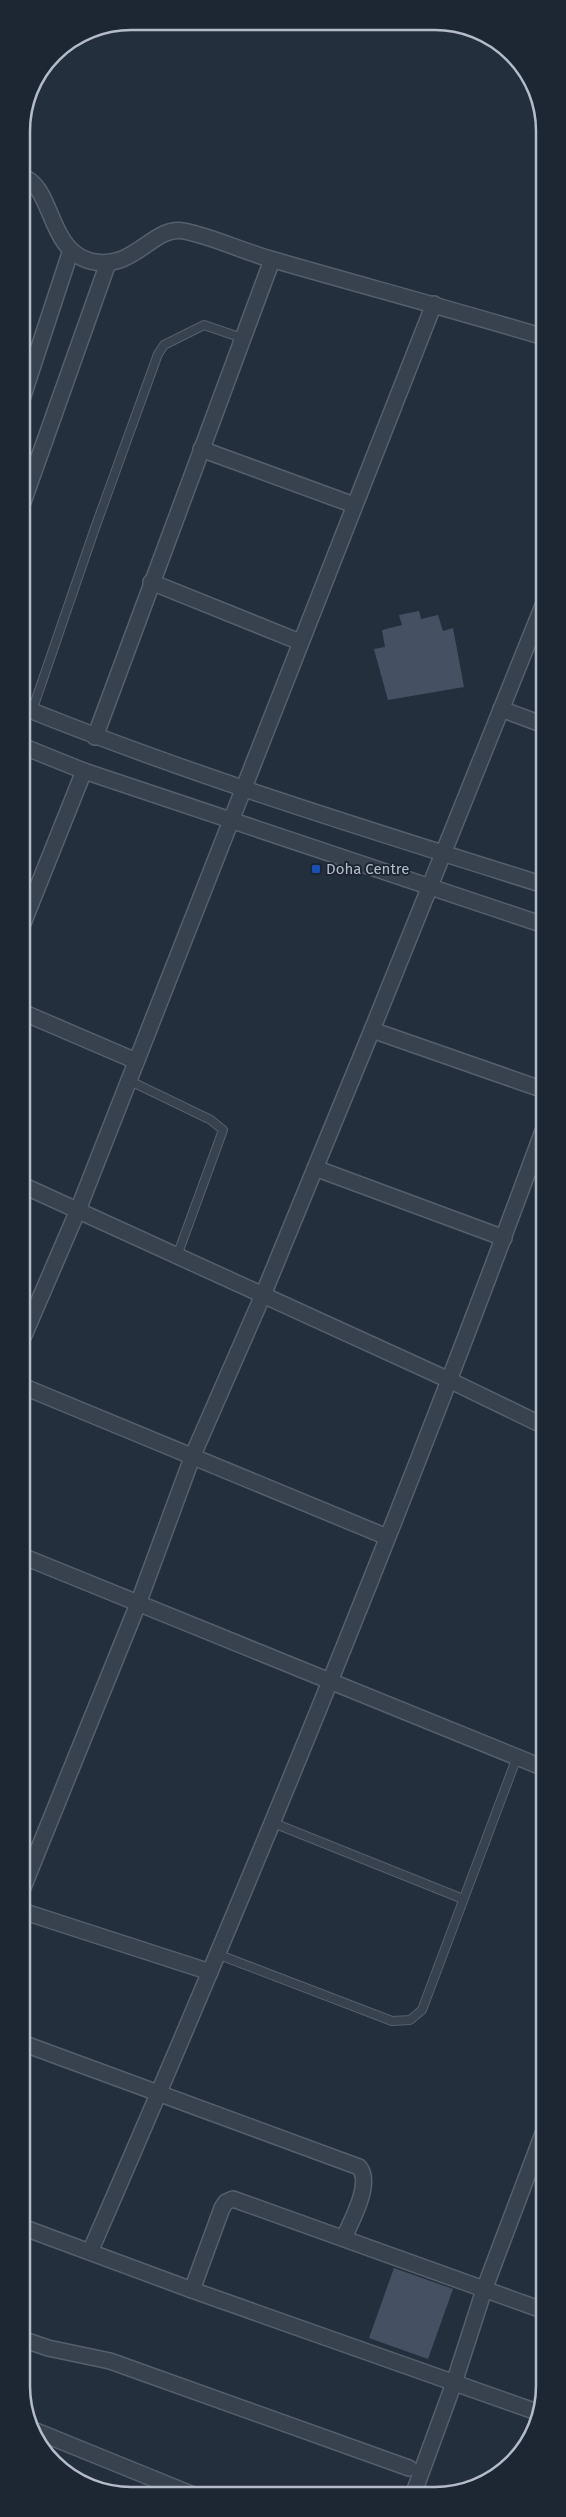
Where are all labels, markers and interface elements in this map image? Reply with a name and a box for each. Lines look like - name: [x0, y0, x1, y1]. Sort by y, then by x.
- place label: Doha Centre: [326, 860, 409, 878]
- marker: Doha Centre: [310, 863, 322, 875]

